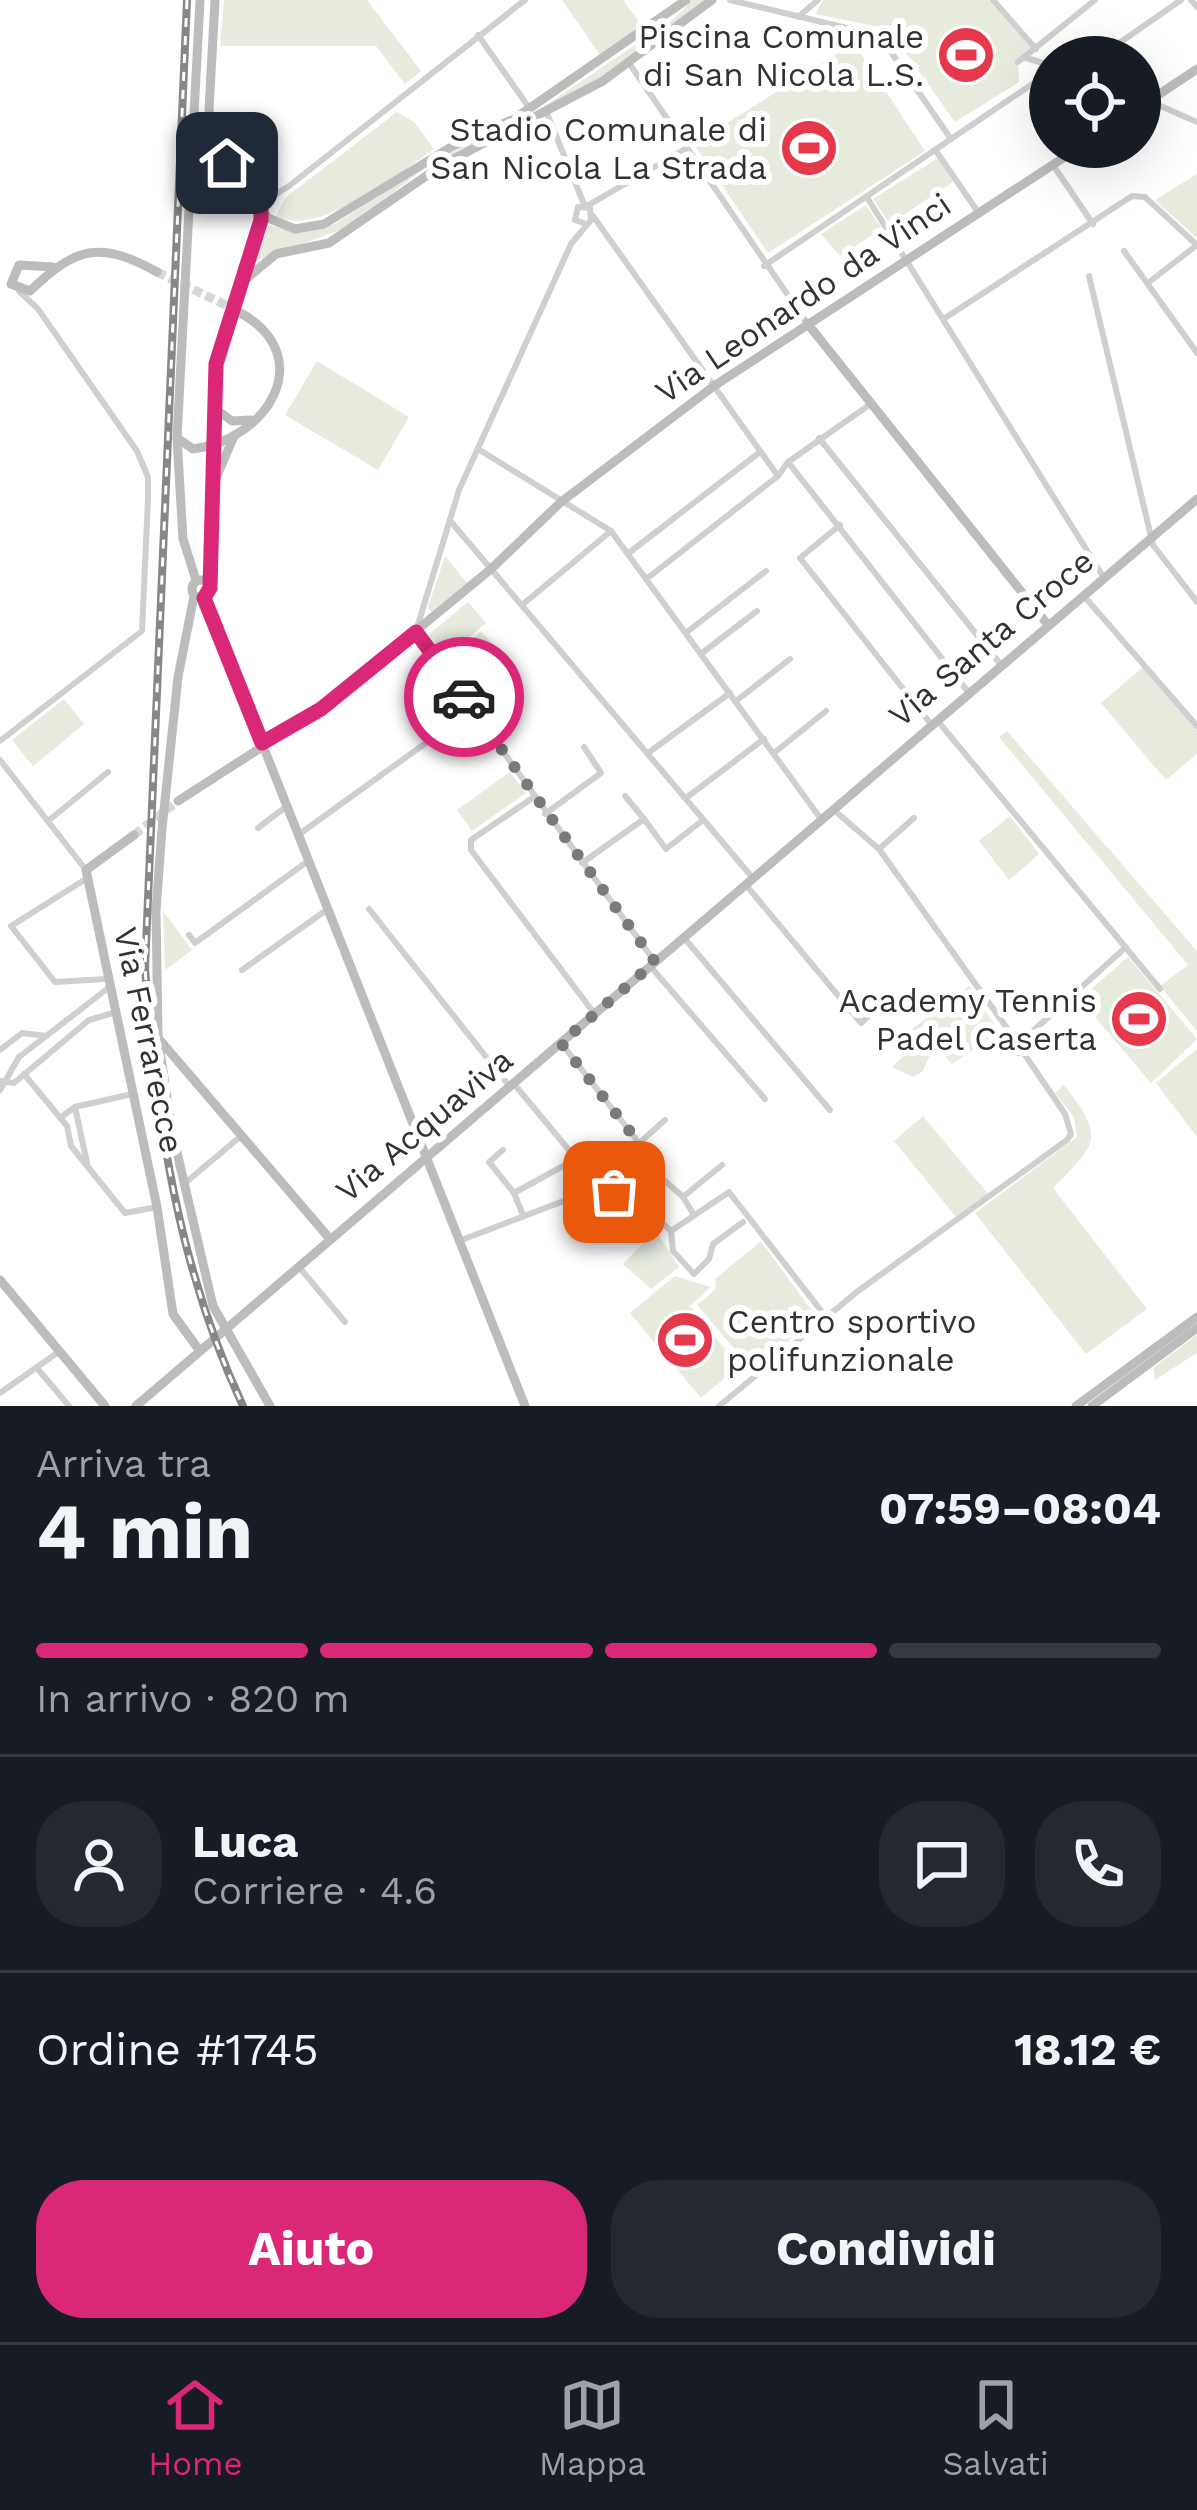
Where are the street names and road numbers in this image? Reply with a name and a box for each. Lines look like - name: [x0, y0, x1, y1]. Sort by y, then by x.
- street label: Via Leonardo da Vinci: [648, 185, 958, 411]
- street label: Via Santa Croce: [881, 541, 1101, 735]
- street label: Via Ferrarecce: [106, 924, 192, 1156]
- street label: Via Acquaviva: [328, 1040, 520, 1210]

